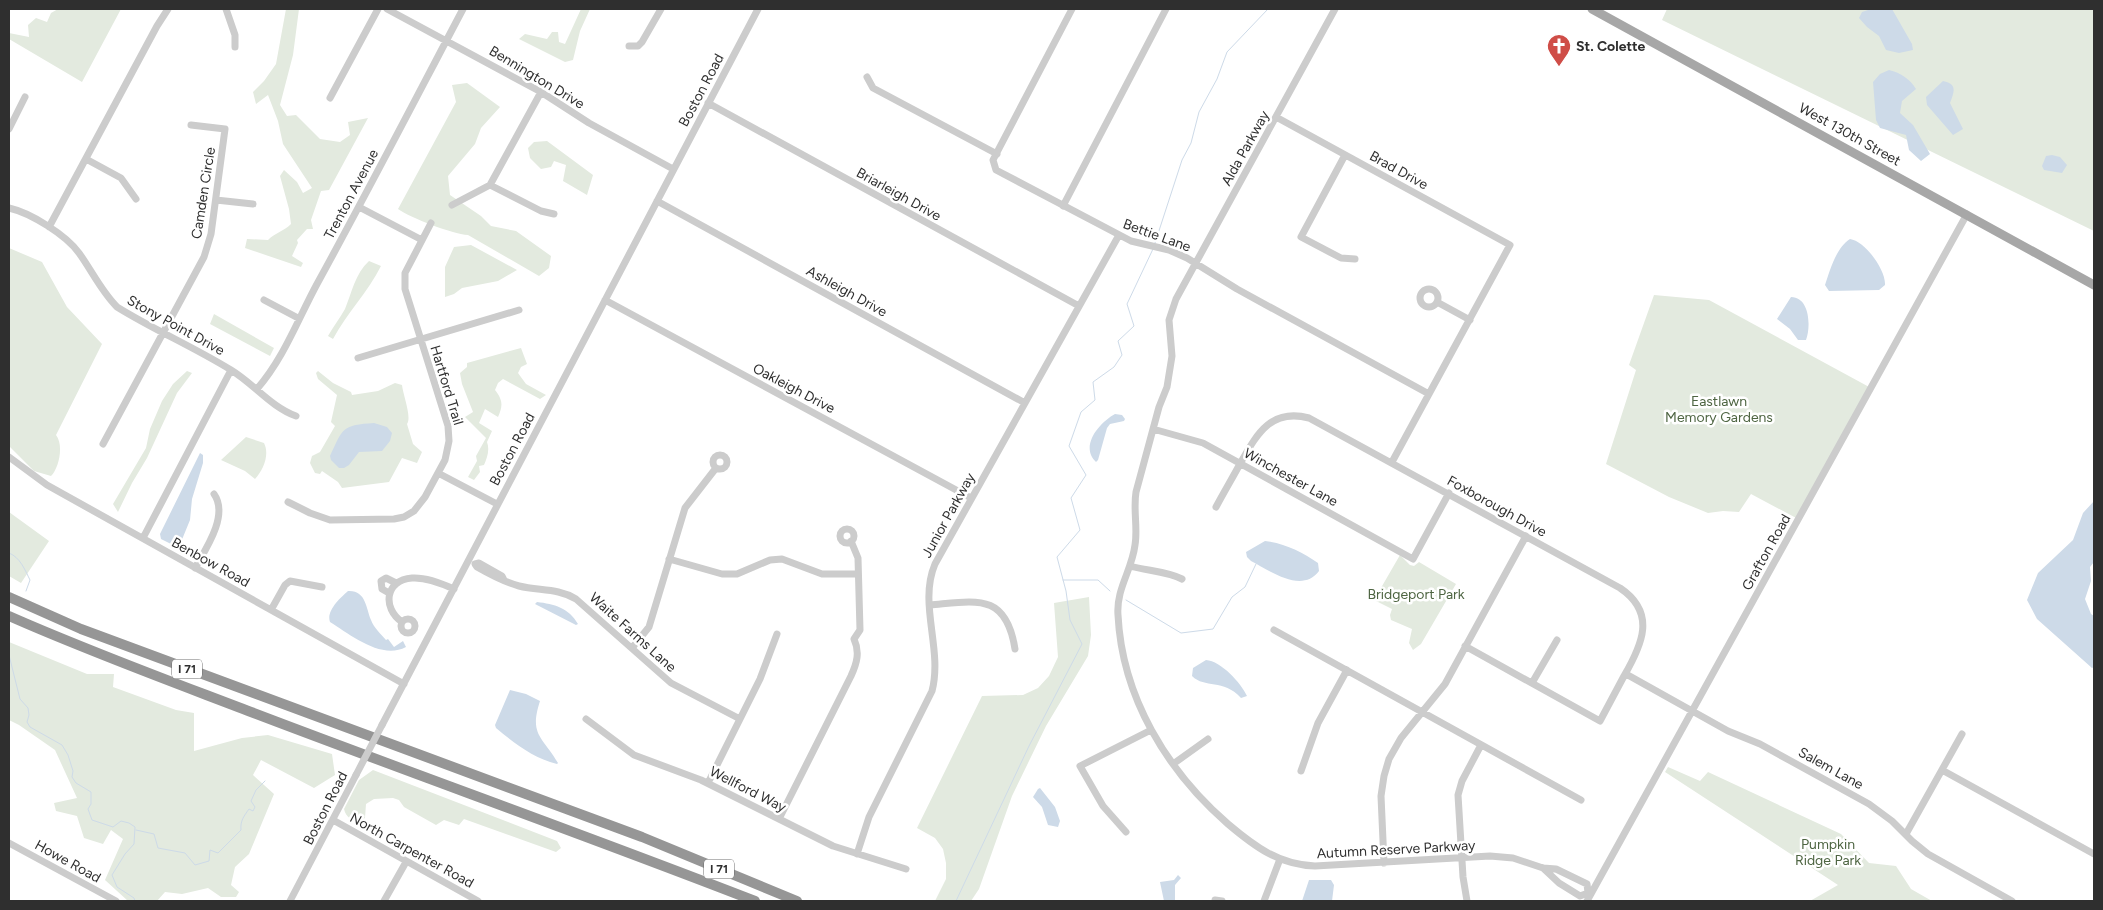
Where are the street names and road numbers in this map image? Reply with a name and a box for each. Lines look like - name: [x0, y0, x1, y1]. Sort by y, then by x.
- street label: Bennington Drive: [486, 42, 588, 113]
- street label: Boston Road: [675, 51, 728, 130]
- street label: West 130th Street: [1796, 99, 1904, 169]
- street label: Alda Parkway: [1218, 107, 1273, 189]
- street label: Camden Circle: [188, 146, 219, 240]
- street label: Trenton Avenue: [321, 146, 382, 242]
- street label: Brad Drive: [1366, 147, 1431, 194]
- street label: Briarleigh Drive: [853, 164, 944, 225]
- street label: Bettie Lane: [1121, 215, 1193, 256]
- street label: Ashleigh Drive: [803, 262, 890, 321]
- street label: Stony Point Drive: [124, 292, 228, 359]
- street label: Hartford Trail: [426, 343, 467, 427]
- street label: Oakleigh Drive: [750, 360, 838, 417]
- street label: Boston Road: [486, 410, 539, 489]
- street label: Winchester Lane: [1241, 445, 1341, 510]
- street label: Junior Parkway: [918, 469, 979, 561]
- street label: Foxborough Drive: [1444, 472, 1550, 541]
- street label: Grafton Road: [1739, 511, 1794, 593]
- street label: Benbow Road: [169, 534, 253, 591]
- street label: Waite Farms Lane: [586, 589, 680, 676]
- road number: I 71: [172, 660, 202, 679]
- street label: Salem Lane: [1795, 744, 1867, 793]
- street label: Wellford Way: [707, 763, 789, 816]
- street label: Boston Road: [300, 769, 351, 848]
- street label: North Carpenter Road: [347, 809, 477, 892]
- street label: Howe Road: [32, 836, 104, 886]
- street label: Autumn Reserve Parkway: [1316, 837, 1476, 862]
- road number: I 71: [704, 860, 734, 879]

